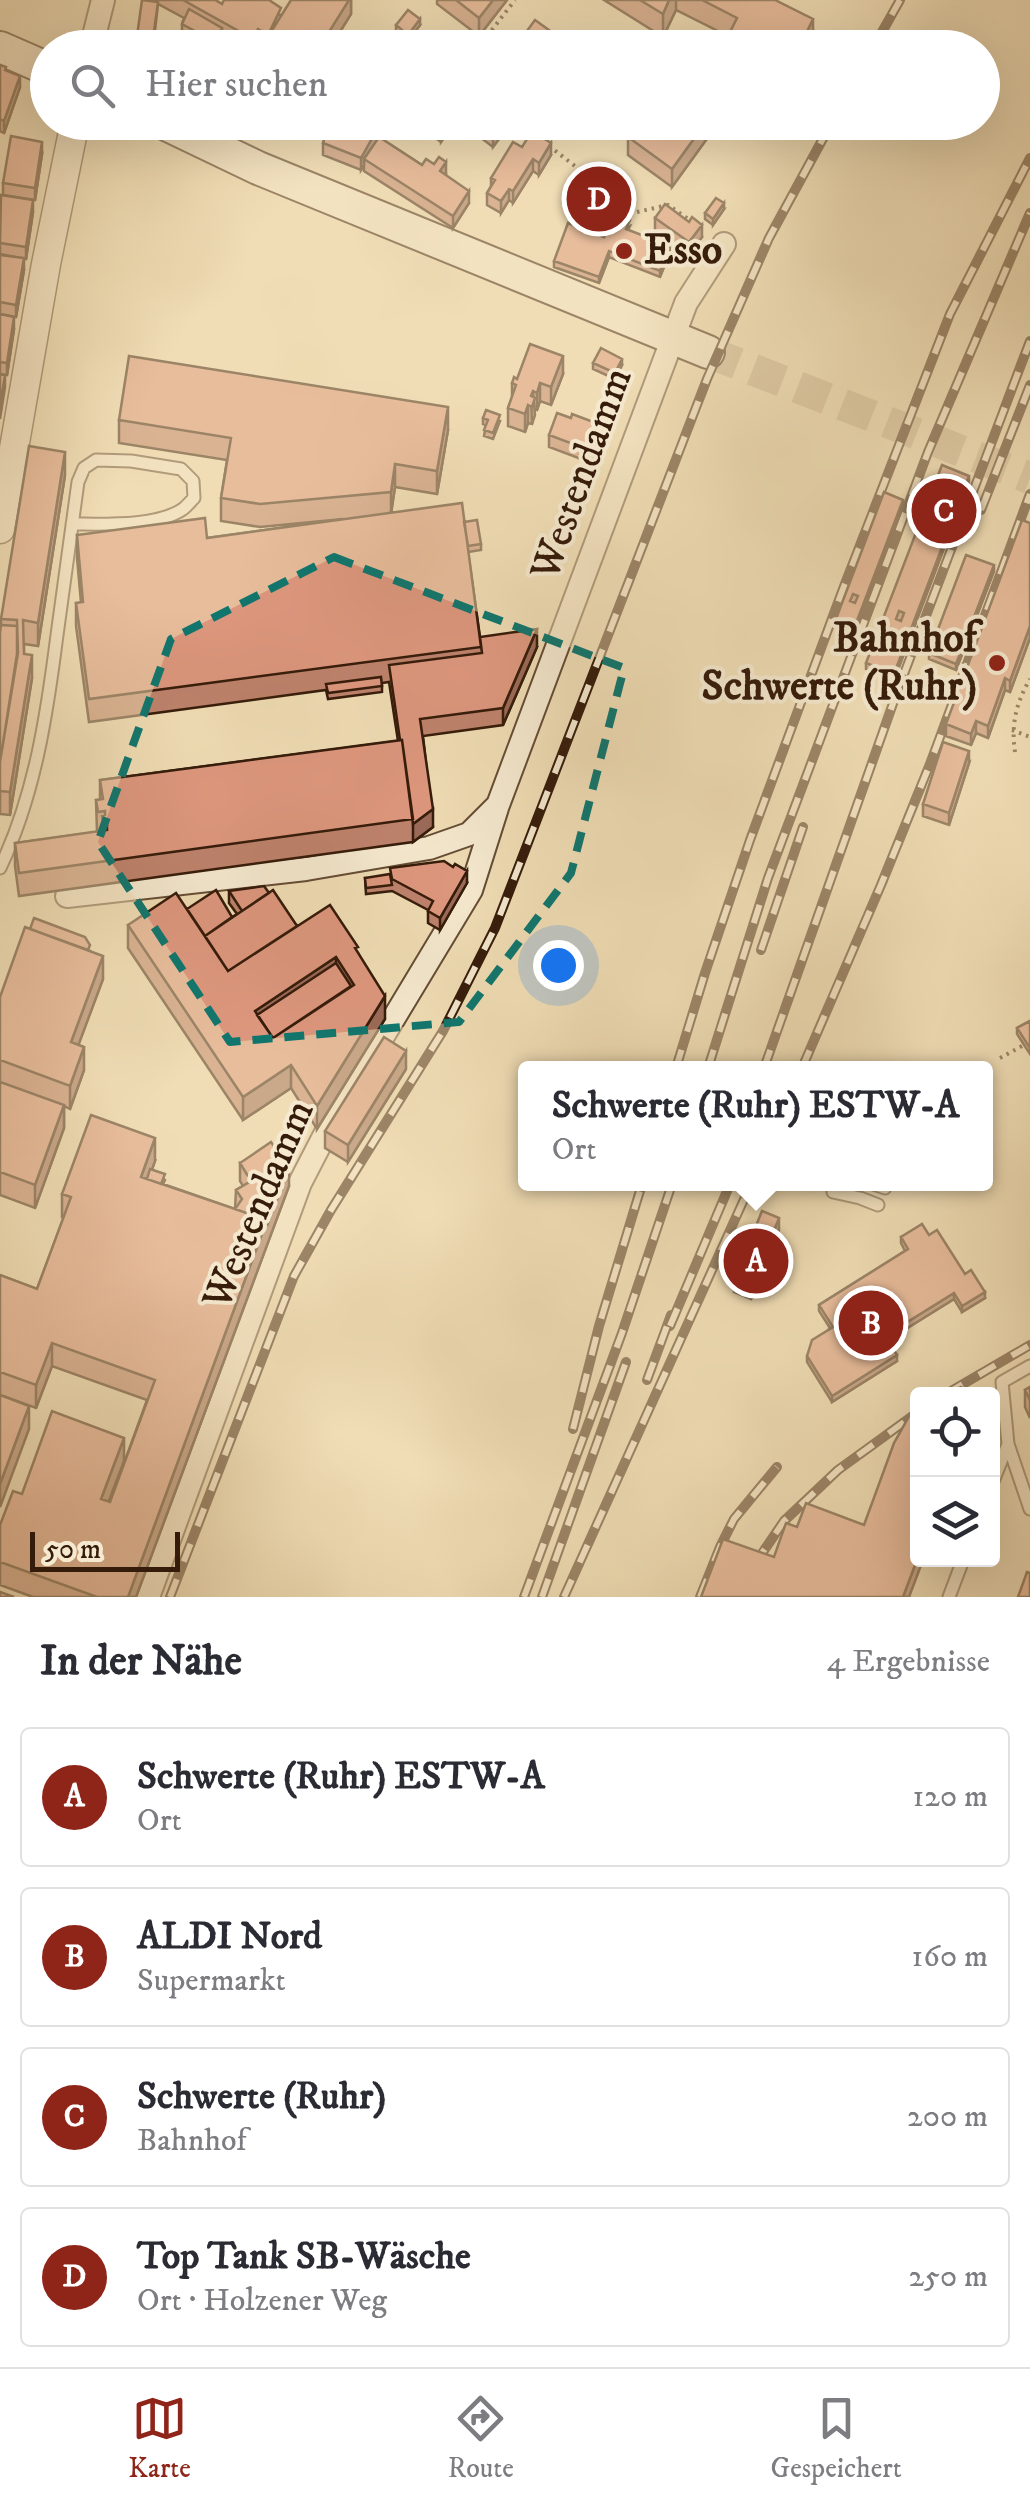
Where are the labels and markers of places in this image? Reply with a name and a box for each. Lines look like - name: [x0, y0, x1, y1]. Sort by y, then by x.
- pin: D: [566, 162, 632, 236]
- place label: Esso: [644, 225, 722, 277]
- marker: Esso: [613, 240, 635, 262]
- pin: C: [912, 474, 976, 548]
- place label: Bahnhof Schwerte (Ruhr): [702, 613, 984, 713]
- marker: Bahnhof Schwerte (Ruhr): [986, 652, 1008, 674]
- pin: A: [724, 1224, 788, 1298]
- pin: B: [838, 1286, 904, 1360]

